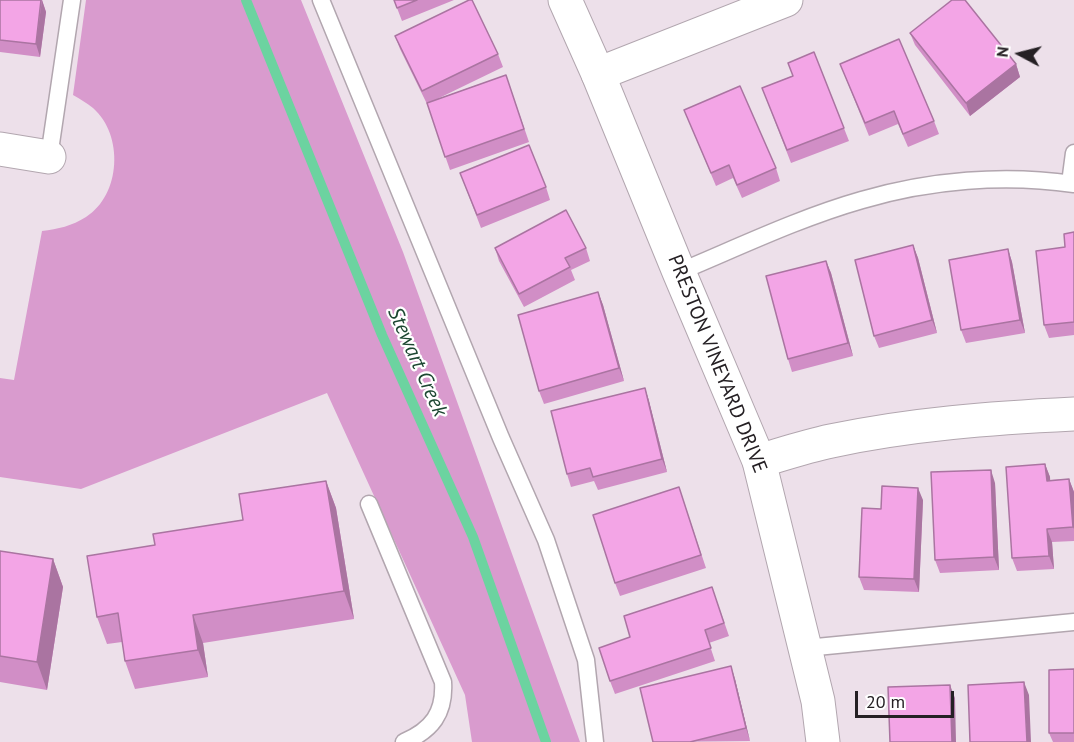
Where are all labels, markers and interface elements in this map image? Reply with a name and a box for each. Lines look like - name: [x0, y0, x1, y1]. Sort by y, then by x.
- north arrow: [990, 24, 1050, 84]
- text: N: [992, 45, 1013, 58]
- street label: PRESTON VINEYARD DRIVE: [662, 251, 772, 477]
- water label: Stewart Creek: [382, 303, 452, 421]
- scale bar: [858, 679, 957, 717]
- text: 20 m: [866, 690, 905, 713]

